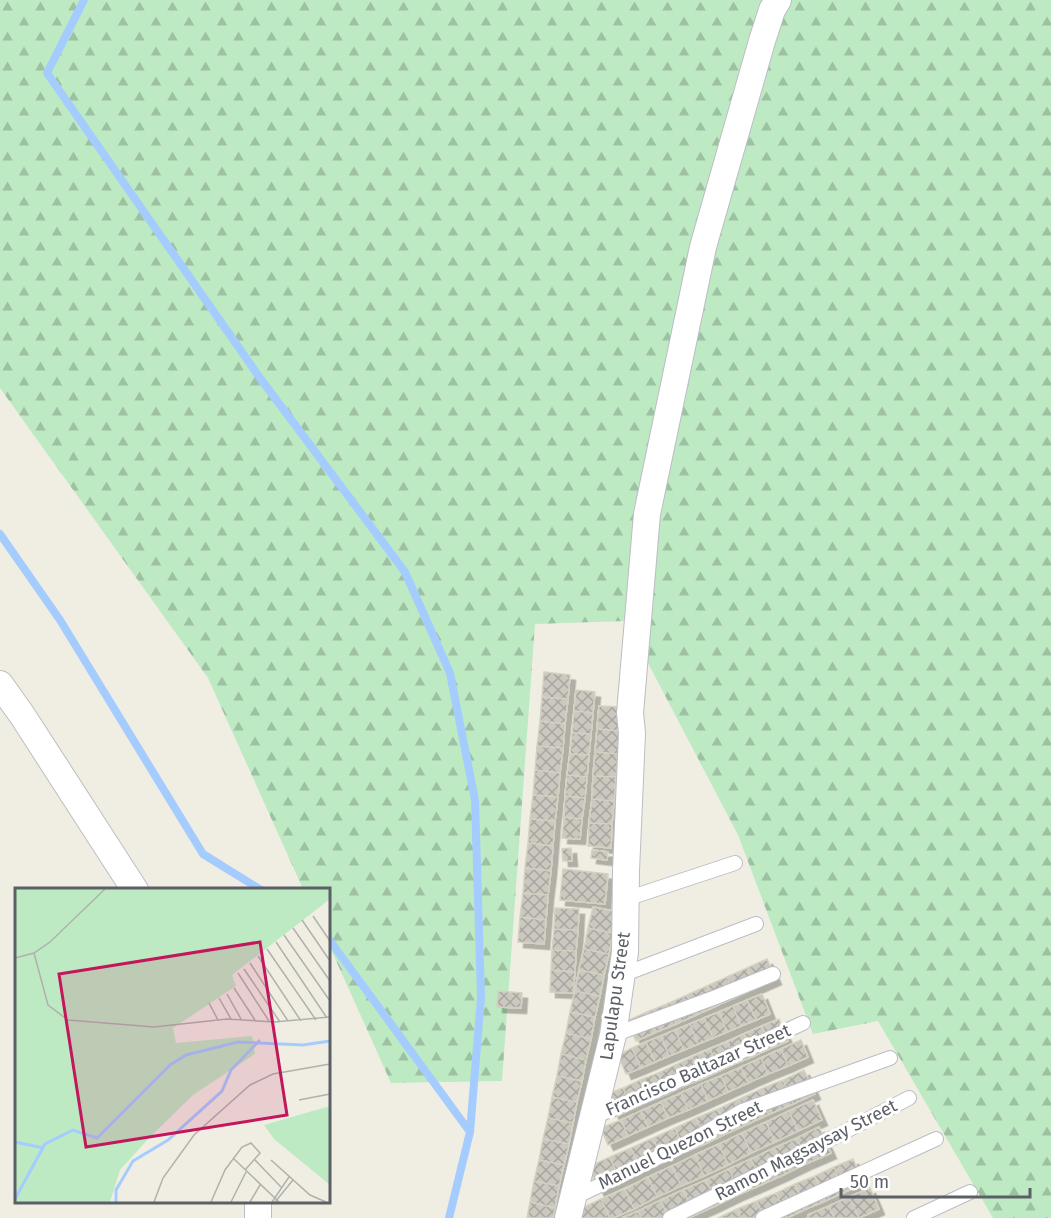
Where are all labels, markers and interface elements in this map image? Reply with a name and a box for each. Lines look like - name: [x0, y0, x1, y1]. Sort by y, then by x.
- inset map: [15, 888, 330, 1203]
- street label: Lapulapu Street: [595, 930, 635, 1062]
- street label: Francisco Baltazar Street: [602, 1019, 794, 1121]
- street label: Ramon Magsaysay Street: [711, 1094, 901, 1205]
- street label: Manuel Quezon Street: [594, 1096, 766, 1194]
- scale bar: [841, 1161, 1030, 1199]
- text: 50 m: [850, 1171, 889, 1193]

